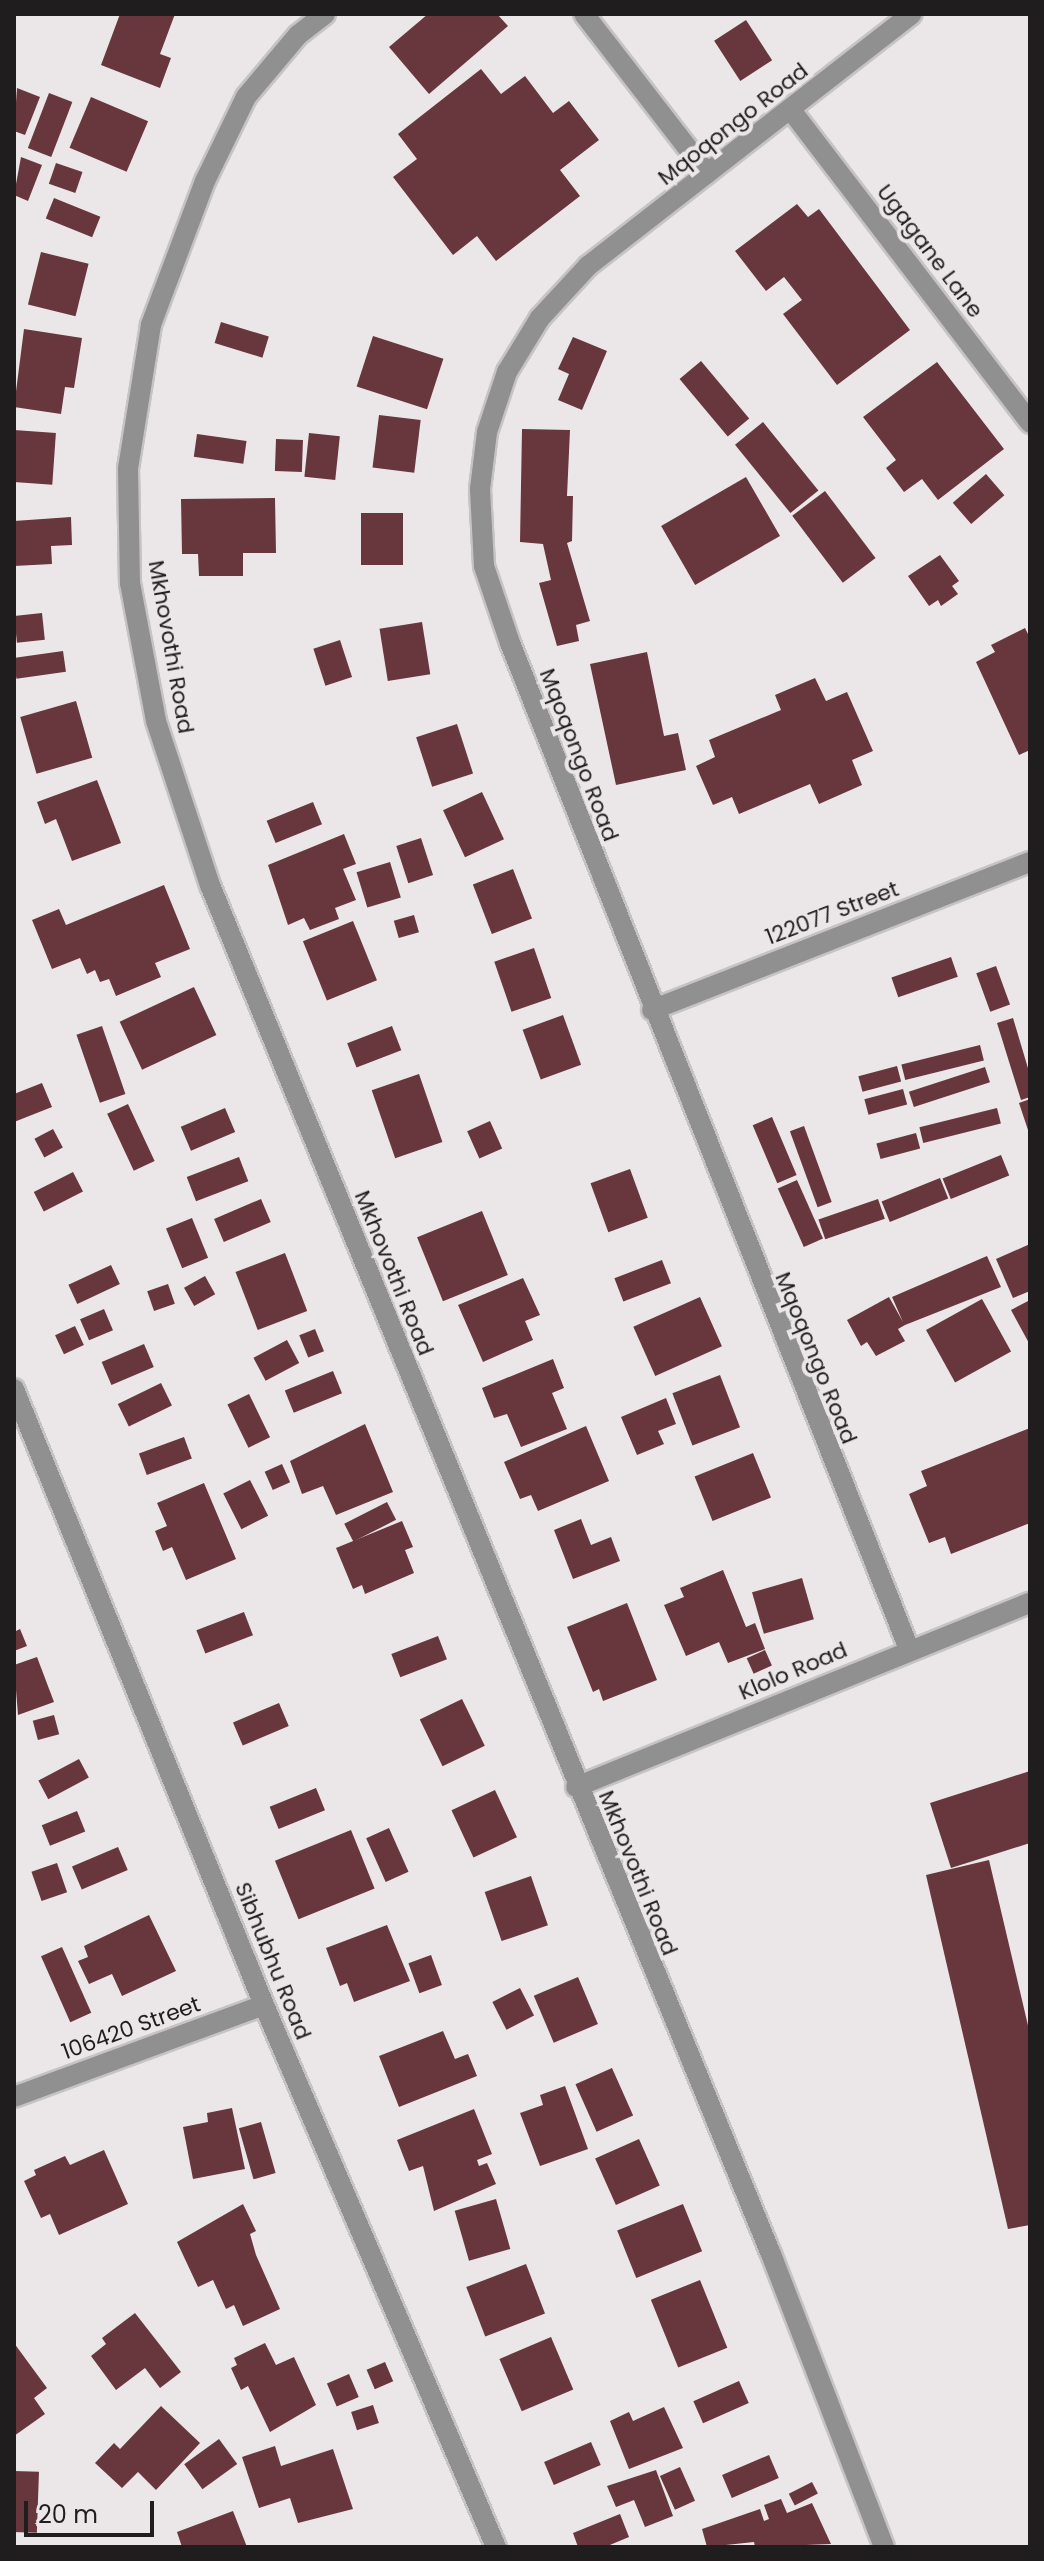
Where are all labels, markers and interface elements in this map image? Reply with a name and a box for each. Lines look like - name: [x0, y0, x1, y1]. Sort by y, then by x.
- street label: Mqoqongo Road: [653, 57, 813, 191]
- street label: Ugagane Lane: [871, 179, 989, 323]
- street label: Mkhovothi Road: [143, 558, 199, 736]
- street label: Mqoqongo Road: [534, 665, 624, 845]
- street label: 122077 Street: [762, 876, 902, 950]
- street label: Mkhovothi Road: [349, 1187, 439, 1359]
- street label: Mqoqongo Road: [769, 1268, 863, 1448]
- street label: Klolo Road: [735, 1636, 851, 1706]
- street label: Mkhovothi Road: [593, 1787, 683, 1959]
- street label: Sibhubhu Road: [229, 1878, 317, 2044]
- street label: 106420 Street: [58, 1991, 204, 2065]
- scale bar: [28, 2485, 158, 2535]
- text: 20 m: [38, 2498, 98, 2531]

